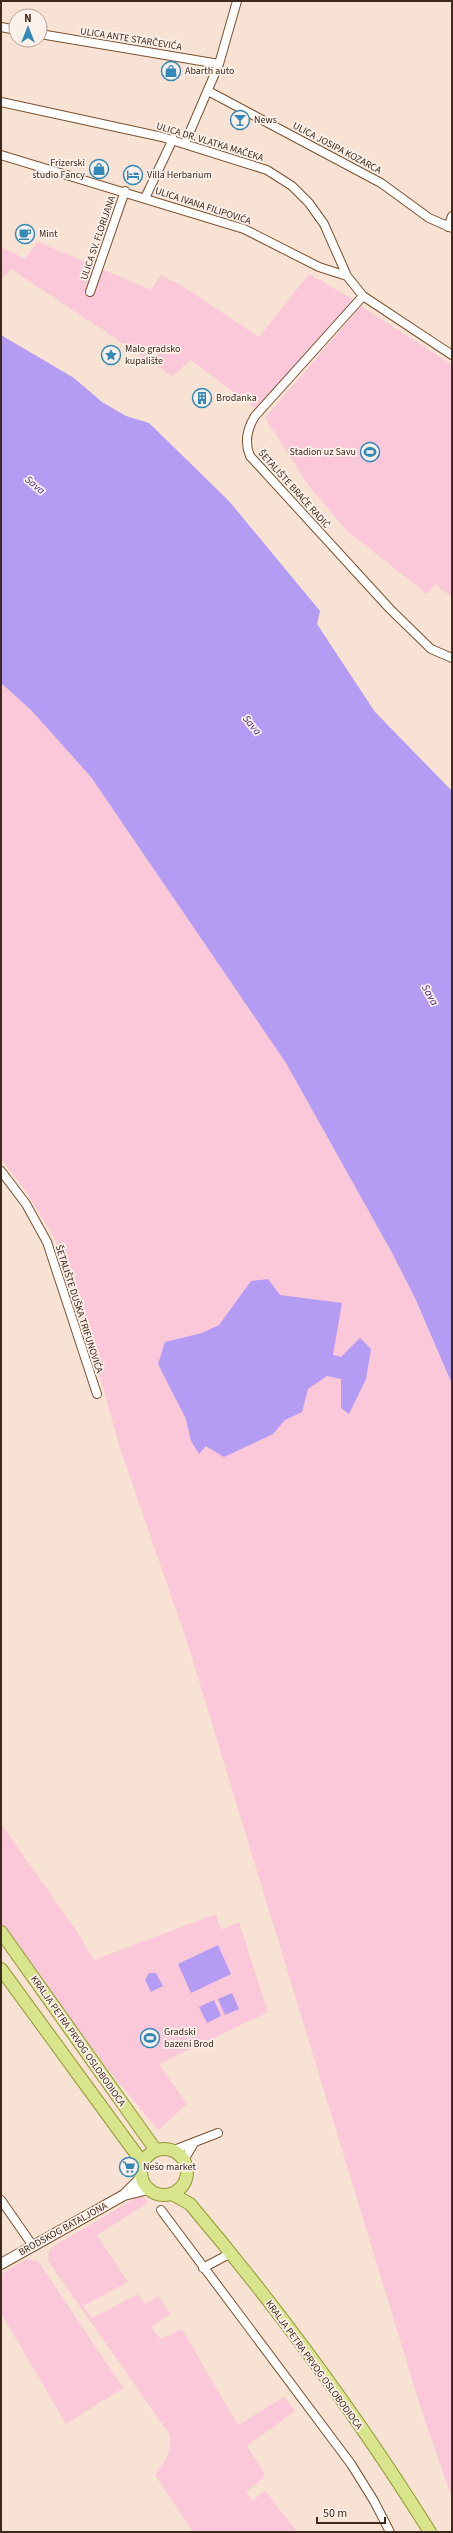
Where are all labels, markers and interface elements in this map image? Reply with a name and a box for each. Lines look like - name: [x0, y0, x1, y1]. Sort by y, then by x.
- north arrow: [8, 8, 48, 48]
- text: N: [24, 11, 32, 26]
- street label: ULICA ANTE STARČEVIĆA: [79, 24, 183, 54]
- shop icon: Abarth auto: [160, 60, 182, 82]
- place label: Abarth auto: [185, 64, 234, 78]
- bar icon: News: [229, 109, 251, 131]
- place label: News: [254, 113, 277, 127]
- street label: ULICA DR. VLATKA MAČEKA: [155, 119, 266, 165]
- street label: ULICA JOSIPA KOZARCA: [290, 119, 384, 178]
- place label: Frizerski studio Fancy: [32, 156, 85, 182]
- shop icon: Frizerski studio Fancy: [88, 158, 110, 180]
- hotel icon: Villa Herbarium: [122, 164, 144, 186]
- place label: Villa Herbarium: [147, 168, 212, 182]
- street label: ULICA IVANA FILIPOVIĆA: [153, 184, 253, 228]
- street label: ULICA SV. FLORIJANA: [77, 194, 119, 282]
- cafe icon: Mint: [14, 223, 36, 245]
- place label: Mint: [39, 227, 58, 241]
- place label: Malo gradsko kupalište: [125, 342, 181, 368]
- place icon: Malo gradsko kupalište: [100, 344, 122, 366]
- building icon: Brođanka: [191, 387, 213, 409]
- place label: Brođanka: [216, 391, 257, 405]
- sports icon: Stadion uz Savu: [359, 441, 381, 463]
- place label: Stadion uz Savu: [290, 445, 356, 459]
- street label: ŠETALIŠTE BRAĆE RADIĆ: [255, 447, 333, 532]
- water label: Sava: [22, 472, 48, 498]
- water label: Sava: [239, 712, 265, 738]
- water label: Sava: [418, 982, 442, 1008]
- street label: ŠETALIŠTE DUŠKA TRIFUNOVIĆA: [52, 1243, 107, 1376]
- street label: KRALJA PETRA PRVOG OSLOBODIOCA: [27, 1973, 129, 2110]
- place label: Gradski bazeni Brod: [164, 2025, 214, 2051]
- sports icon: Gradski bazeni Brod: [139, 2027, 161, 2049]
- supermarket icon: Nešo market: [118, 2156, 140, 2178]
- place label: Nešo market: [143, 2160, 196, 2174]
- street label: BRODSKOG BATALJONA: [16, 2198, 110, 2259]
- street label: KRALJA PETRA PRVOG OSLOBODIOCA: [262, 2297, 366, 2433]
- scale bar: [317, 2499, 385, 2525]
- text: 50 m: [323, 2505, 347, 2522]

